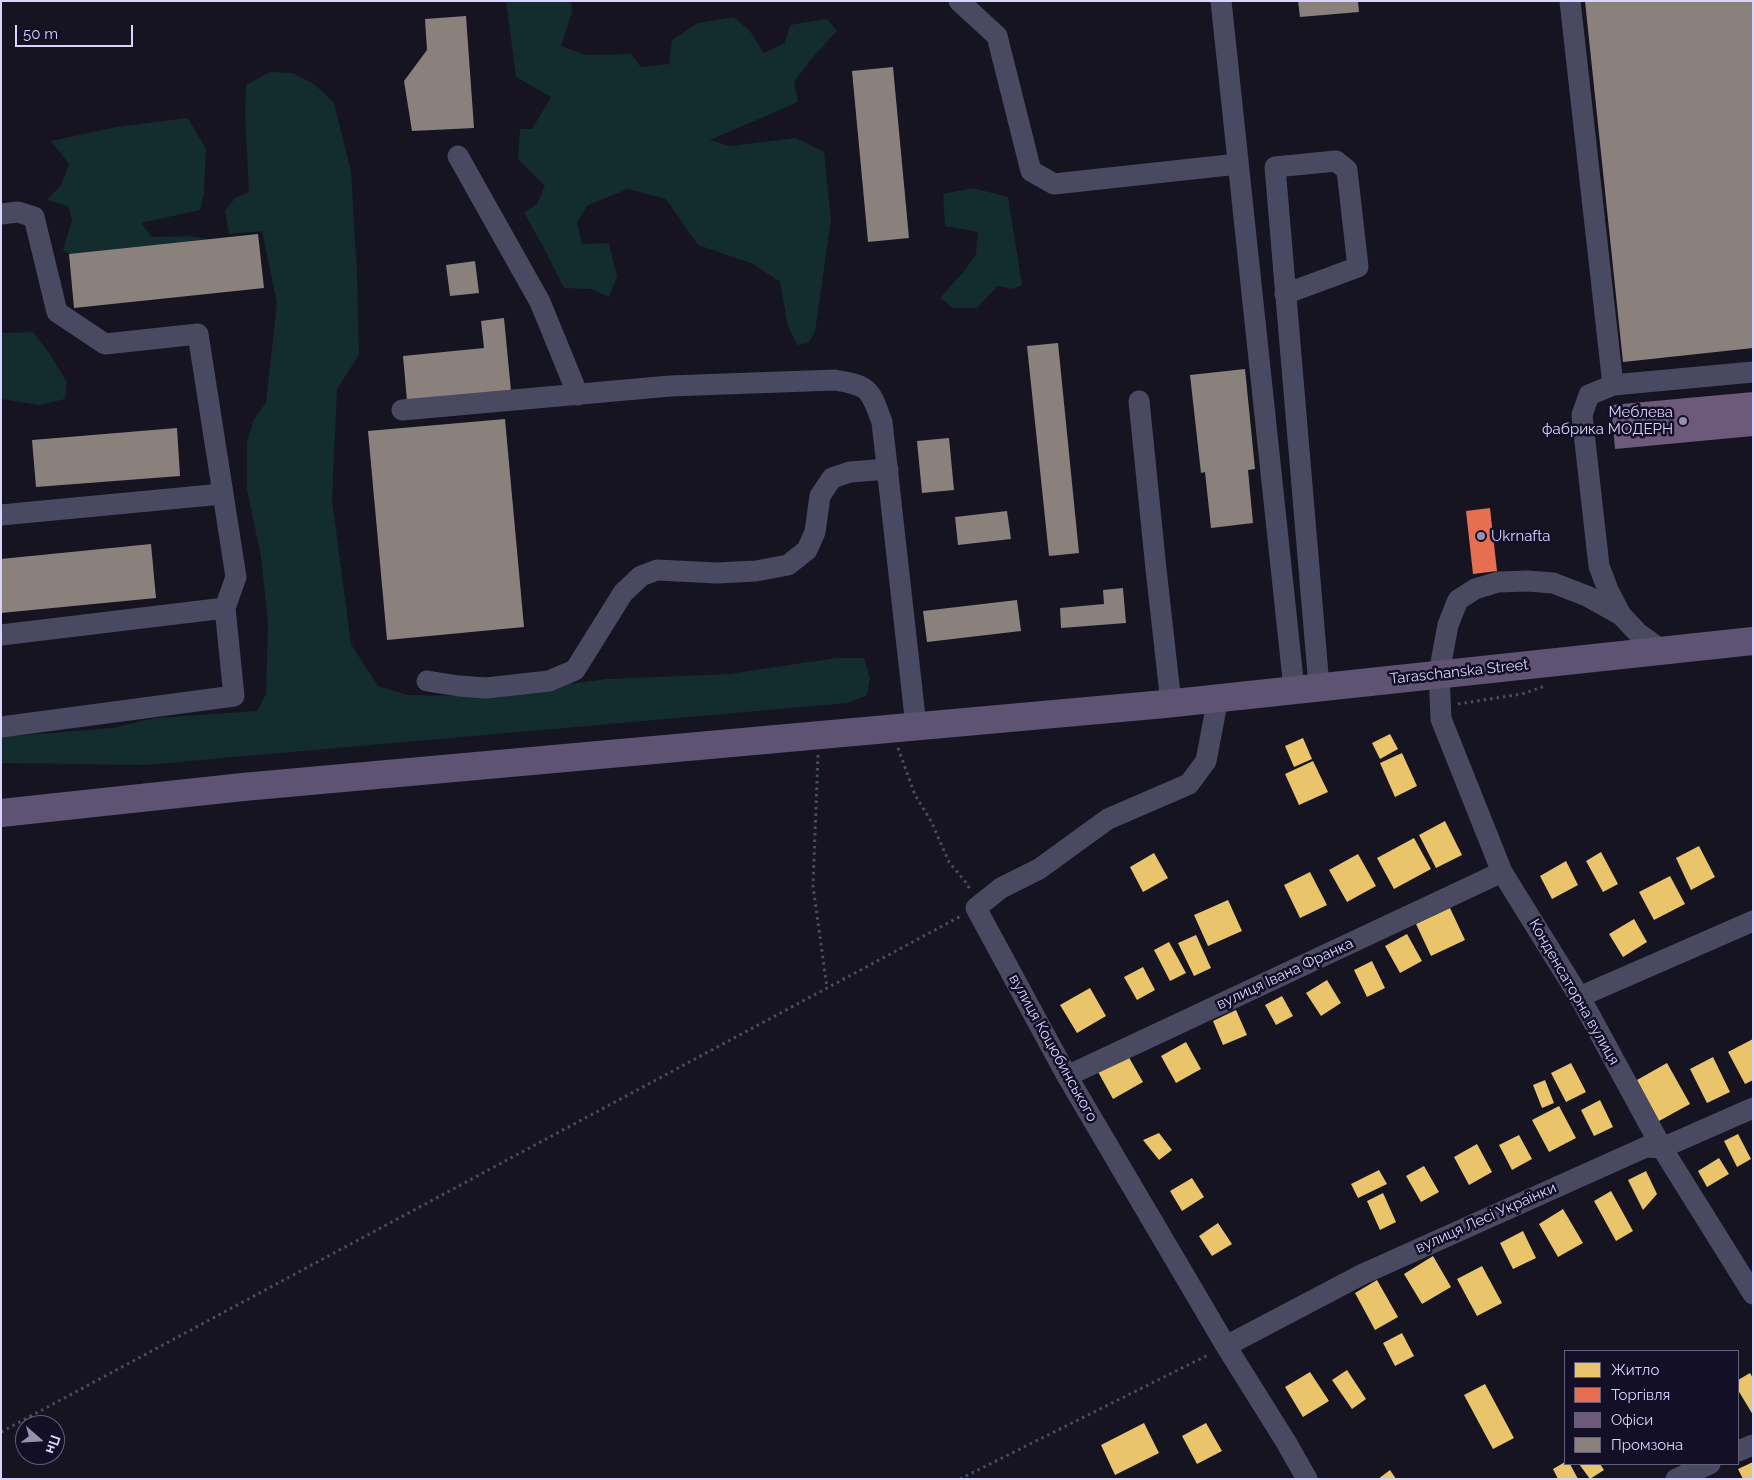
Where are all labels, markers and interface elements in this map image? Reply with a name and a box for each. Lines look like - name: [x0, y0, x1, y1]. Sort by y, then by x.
- scale bar: [18, 15, 135, 47]
- text: 50 m: [23, 25, 58, 43]
- place label: Меблева фабрика МОДЕРН: [1542, 403, 1673, 438]
- marker: Меблева фабрика МОДЕРН: [1677, 415, 1689, 427]
- place label: Ukrnafta: [1491, 527, 1550, 545]
- marker: Ukrnafta: [1475, 530, 1487, 542]
- street label: Taraschanska Street: [1389, 656, 1529, 688]
- street label: Конденсаторна вулиця: [1525, 916, 1623, 1068]
- street label: вулиця Івана Франка: [1214, 934, 1356, 1014]
- street label: вулиця Коцюбинського: [1005, 971, 1101, 1125]
- street label: вулиця Лесі Українки: [1413, 1179, 1559, 1257]
- legend: [1564, 1350, 1739, 1465]
- text: Житло: [1611, 1361, 1659, 1379]
- text: Торгівля: [1611, 1386, 1670, 1404]
- text: Офіси: [1611, 1411, 1653, 1429]
- north arrow: [15, 1415, 65, 1465]
- text: Пн: [43, 1433, 64, 1456]
- text: Промзона: [1611, 1436, 1683, 1454]

